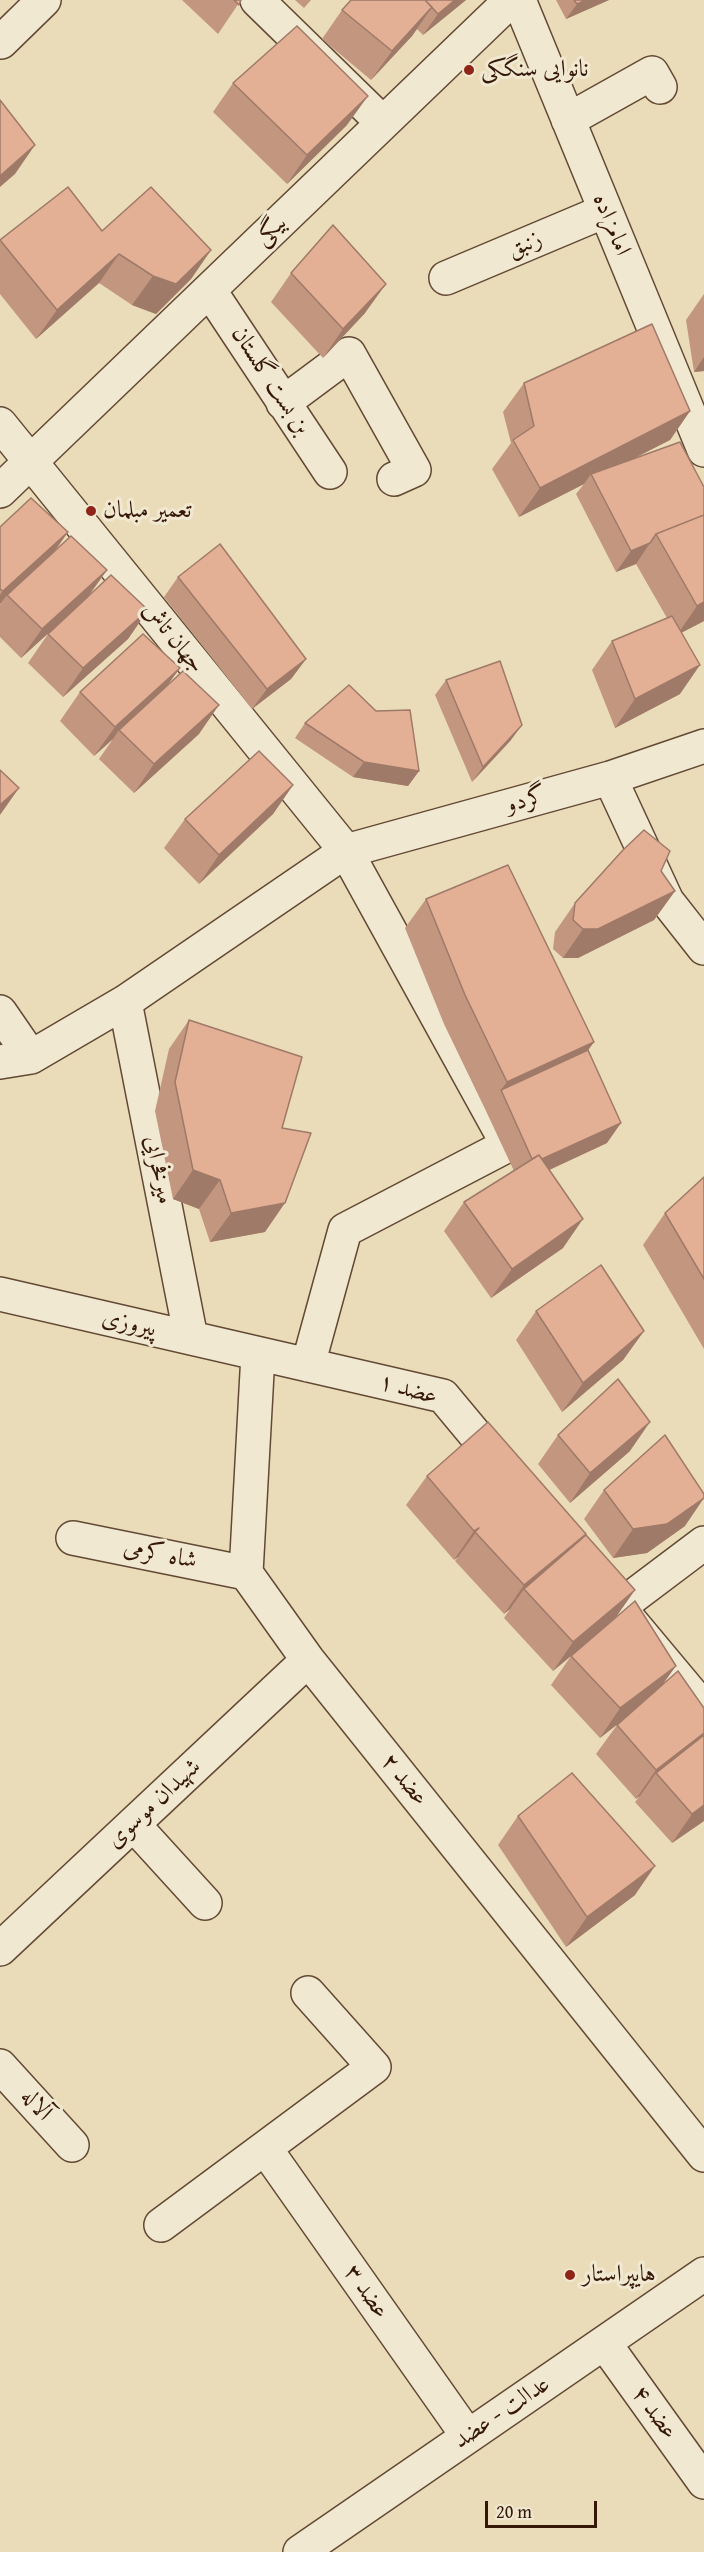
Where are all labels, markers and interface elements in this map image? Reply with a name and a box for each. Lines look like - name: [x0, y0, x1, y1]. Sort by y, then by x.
- place label: نانوایی سنگکی: [481, 56, 589, 84]
- marker: نانوایی سنگکی: [462, 63, 476, 77]
- street label: امامزاده: [586, 190, 636, 260]
- street label: بیگی: [249, 209, 293, 253]
- street label: زنبق: [503, 225, 547, 265]
- street label: بن بست گلستان: [224, 321, 316, 441]
- place label: تعمیر مبلمان: [103, 497, 192, 525]
- marker: تعمیر مبلمان: [84, 504, 98, 518]
- street label: جهان تاش: [136, 597, 210, 679]
- street label: گردو: [503, 782, 549, 820]
- street label: میرفخرایی: [137, 1133, 179, 1207]
- street label: پیروزی: [99, 1304, 159, 1344]
- street label: عضد ۱: [375, 1368, 441, 1412]
- street label: شاه کرمی: [121, 1534, 199, 1576]
- street label: عضد ۲: [374, 1748, 434, 1812]
- street label: شهیدان موسوی: [101, 1753, 207, 1855]
- street label: آلاله: [14, 2083, 58, 2127]
- street label: عضد ۳: [337, 2259, 395, 2325]
- place label: هایپراستار: [582, 2261, 656, 2289]
- marker: هایپراستار: [563, 2268, 577, 2282]
- street label: عدالت - عضد: [448, 2370, 556, 2456]
- street label: عضد ۴: [625, 2381, 683, 2445]
- scale bar: [488, 2489, 600, 2527]
- text: 20 m: [496, 2498, 532, 2525]

